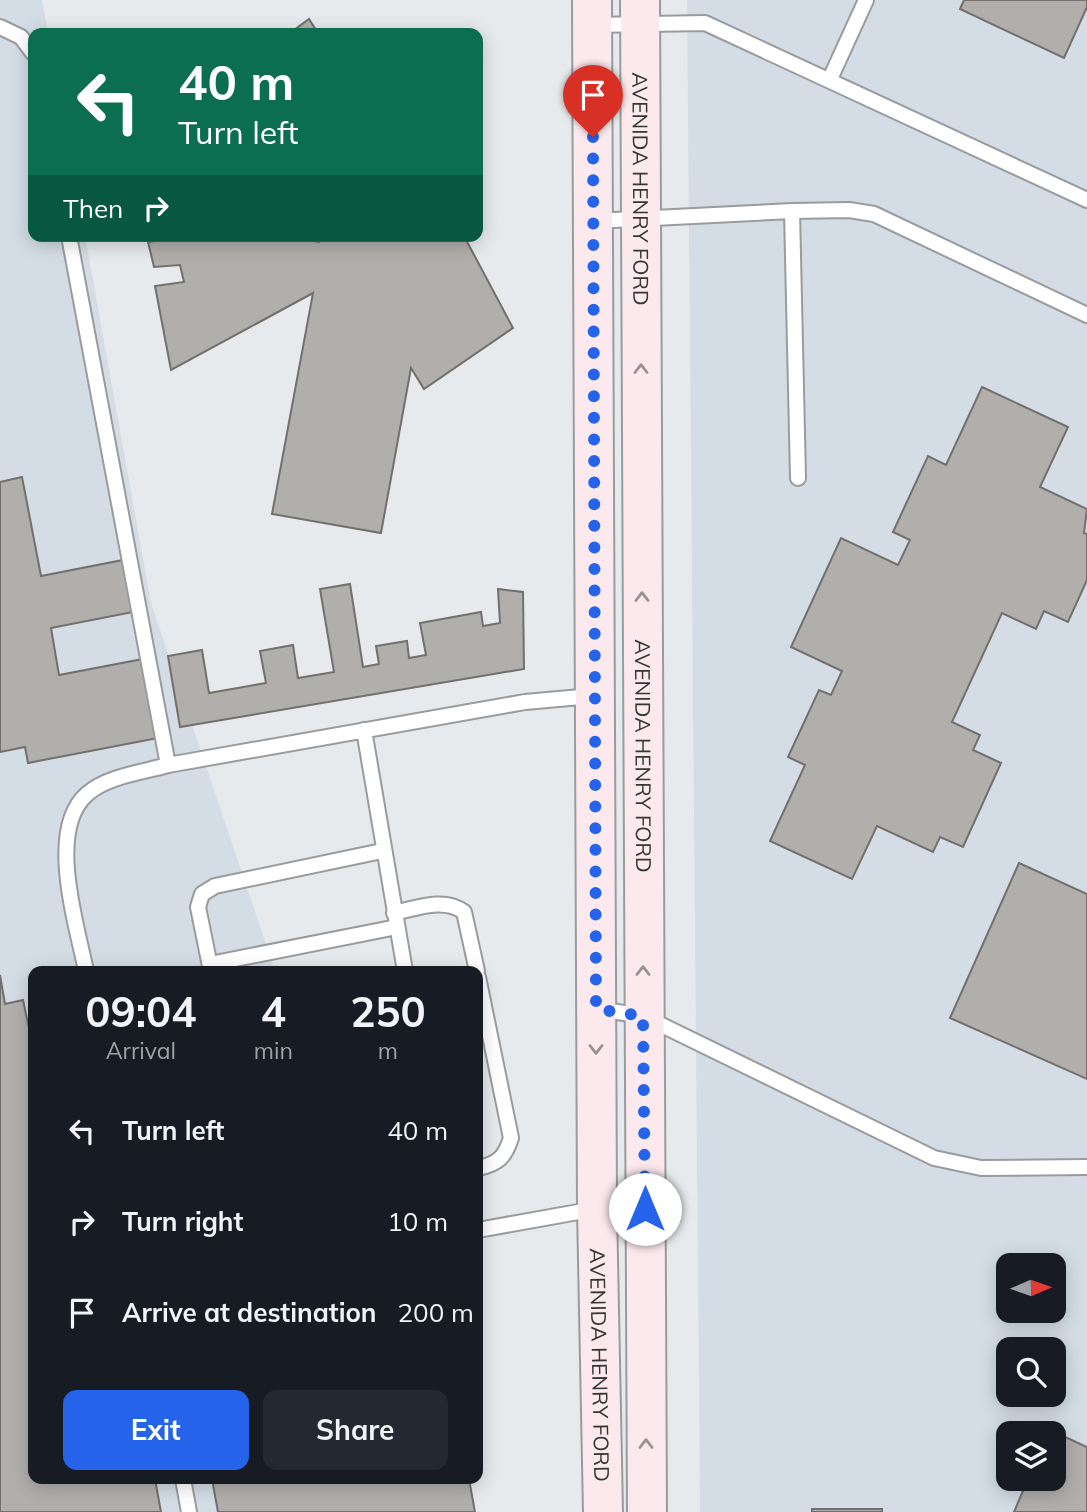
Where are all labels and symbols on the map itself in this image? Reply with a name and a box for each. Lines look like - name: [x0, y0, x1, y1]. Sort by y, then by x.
- pin: [563, 65, 623, 137]
- street label: AVENIDA HENRY FORD: [627, 72, 654, 306]
- one-way arrow: [633, 364, 649, 374]
- one-way arrow: [634, 591, 650, 602]
- street label: AVENIDA HENRY FORD: [630, 639, 657, 873]
- one-way arrow: [635, 966, 651, 976]
- one-way arrow: [588, 1044, 604, 1055]
- position arrow: [608, 1172, 682, 1246]
- street label: AVENIDA HENRY FORD: [585, 1248, 615, 1482]
- north arrow: [996, 1253, 1066, 1323]
- one-way arrow: [638, 1438, 654, 1449]

